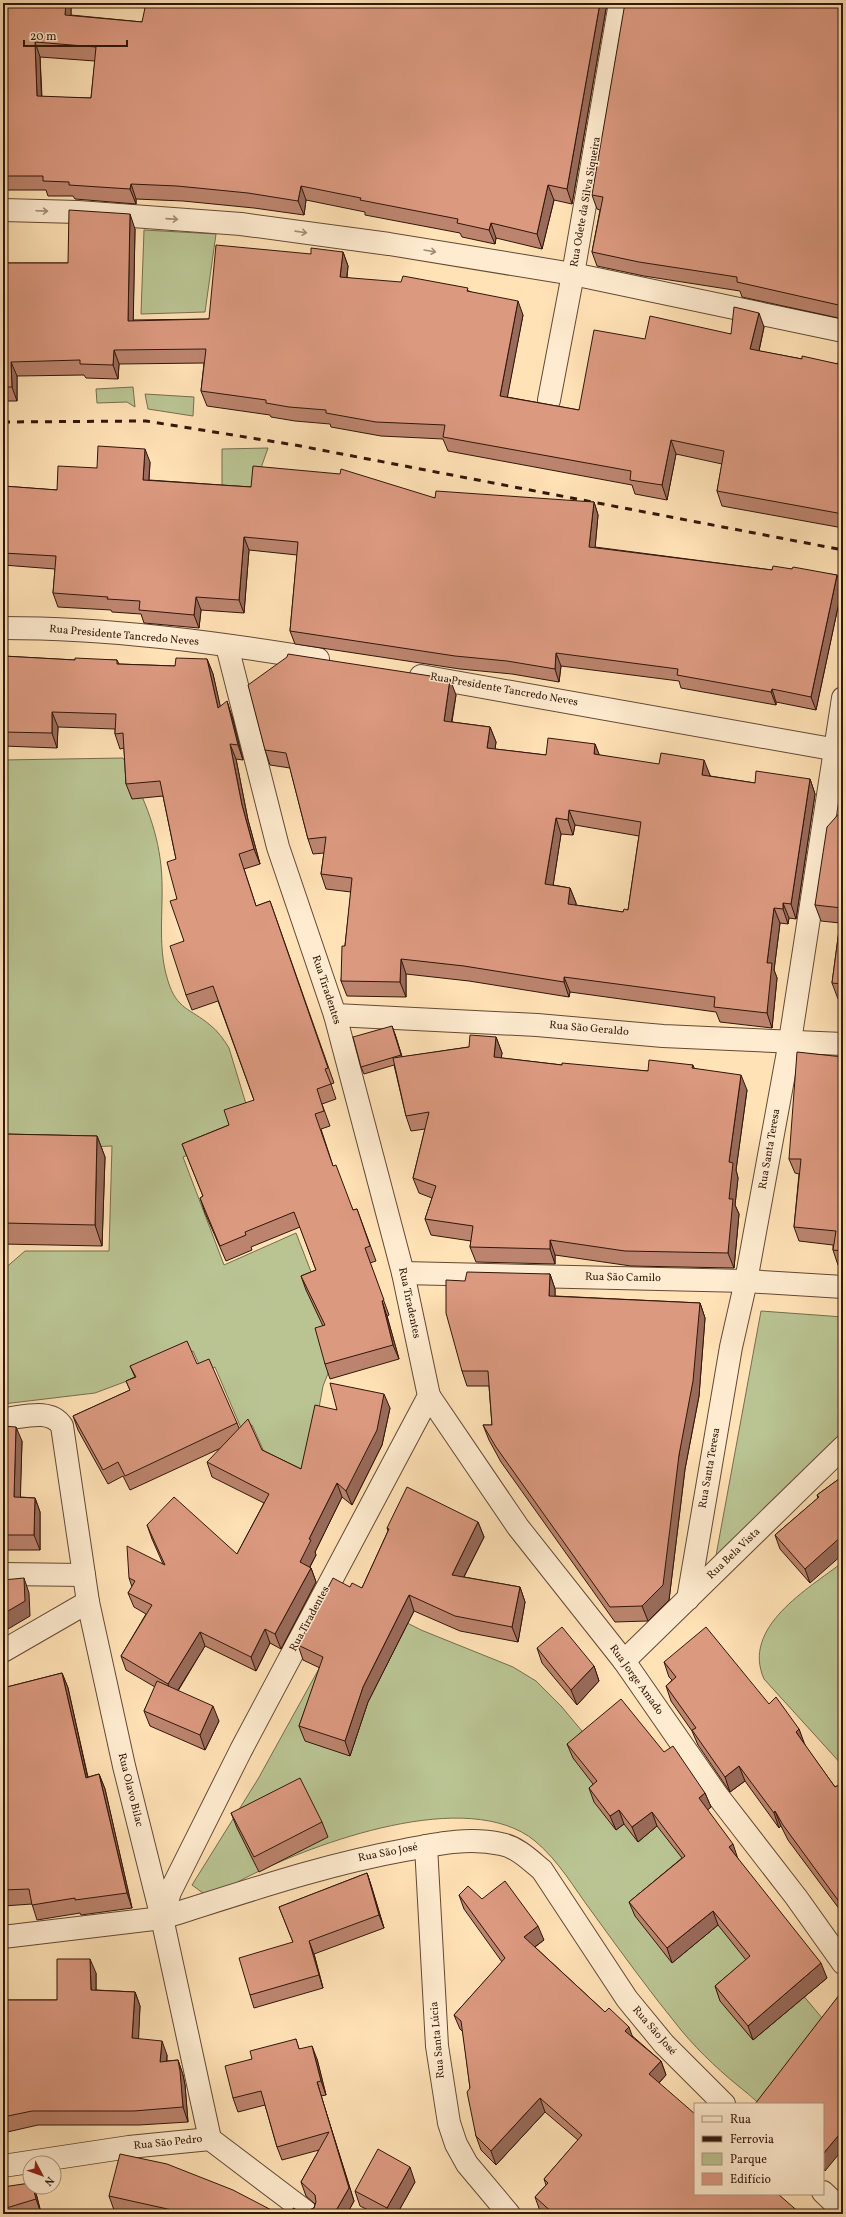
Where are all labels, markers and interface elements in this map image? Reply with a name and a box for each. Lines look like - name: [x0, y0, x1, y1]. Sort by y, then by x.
- scale bar: [24, 22, 127, 48]
- text: 20 m: [30, 29, 57, 45]
- street label: Rua Odete da Silva Siqueira: [567, 135, 605, 268]
- one-way arrow: [35, 207, 48, 215]
- one-way arrow: [165, 215, 178, 223]
- one-way arrow: [294, 228, 307, 236]
- one-way arrow: [423, 247, 436, 255]
- street label: Rua Presidente Tancredo Neves: [49, 622, 200, 650]
- street label: Rua Presidente Tancredo Neves: [429, 670, 580, 710]
- street label: Rua Tiradentes: [308, 953, 344, 1027]
- street label: Rua São Geraldo: [549, 1018, 629, 1040]
- street label: Rua Santa Teresa: [756, 1107, 785, 1190]
- street label: Rua Tiradentes: [394, 1266, 424, 1340]
- street label: Rua São Camilo: [585, 1270, 661, 1286]
- street label: Rua Santa Teresa: [696, 1426, 725, 1509]
- street label: Rua Bela Vista: [704, 1524, 764, 1583]
- street label: Rua Tiradentes: [286, 1583, 334, 1654]
- street label: Rua Jorge Amado: [605, 1642, 667, 1718]
- street label: Rua Olavo Bilac: [114, 1752, 146, 1829]
- street label: Rua São José: [357, 1840, 419, 1866]
- street label: Rua Santa Lúcia: [427, 2000, 449, 2079]
- street label: Rua São José: [629, 2003, 679, 2059]
- legend: [694, 2103, 824, 2195]
- text: Rua: [730, 2112, 751, 2128]
- street label: Rua São Pedro: [133, 2132, 203, 2154]
- text: Ferrovia: [730, 2132, 774, 2148]
- text: Parque: [730, 2152, 767, 2168]
- north arrow: [22, 2155, 62, 2195]
- text: Edifício: [730, 2172, 771, 2188]
- text: N: [40, 2173, 57, 2189]

